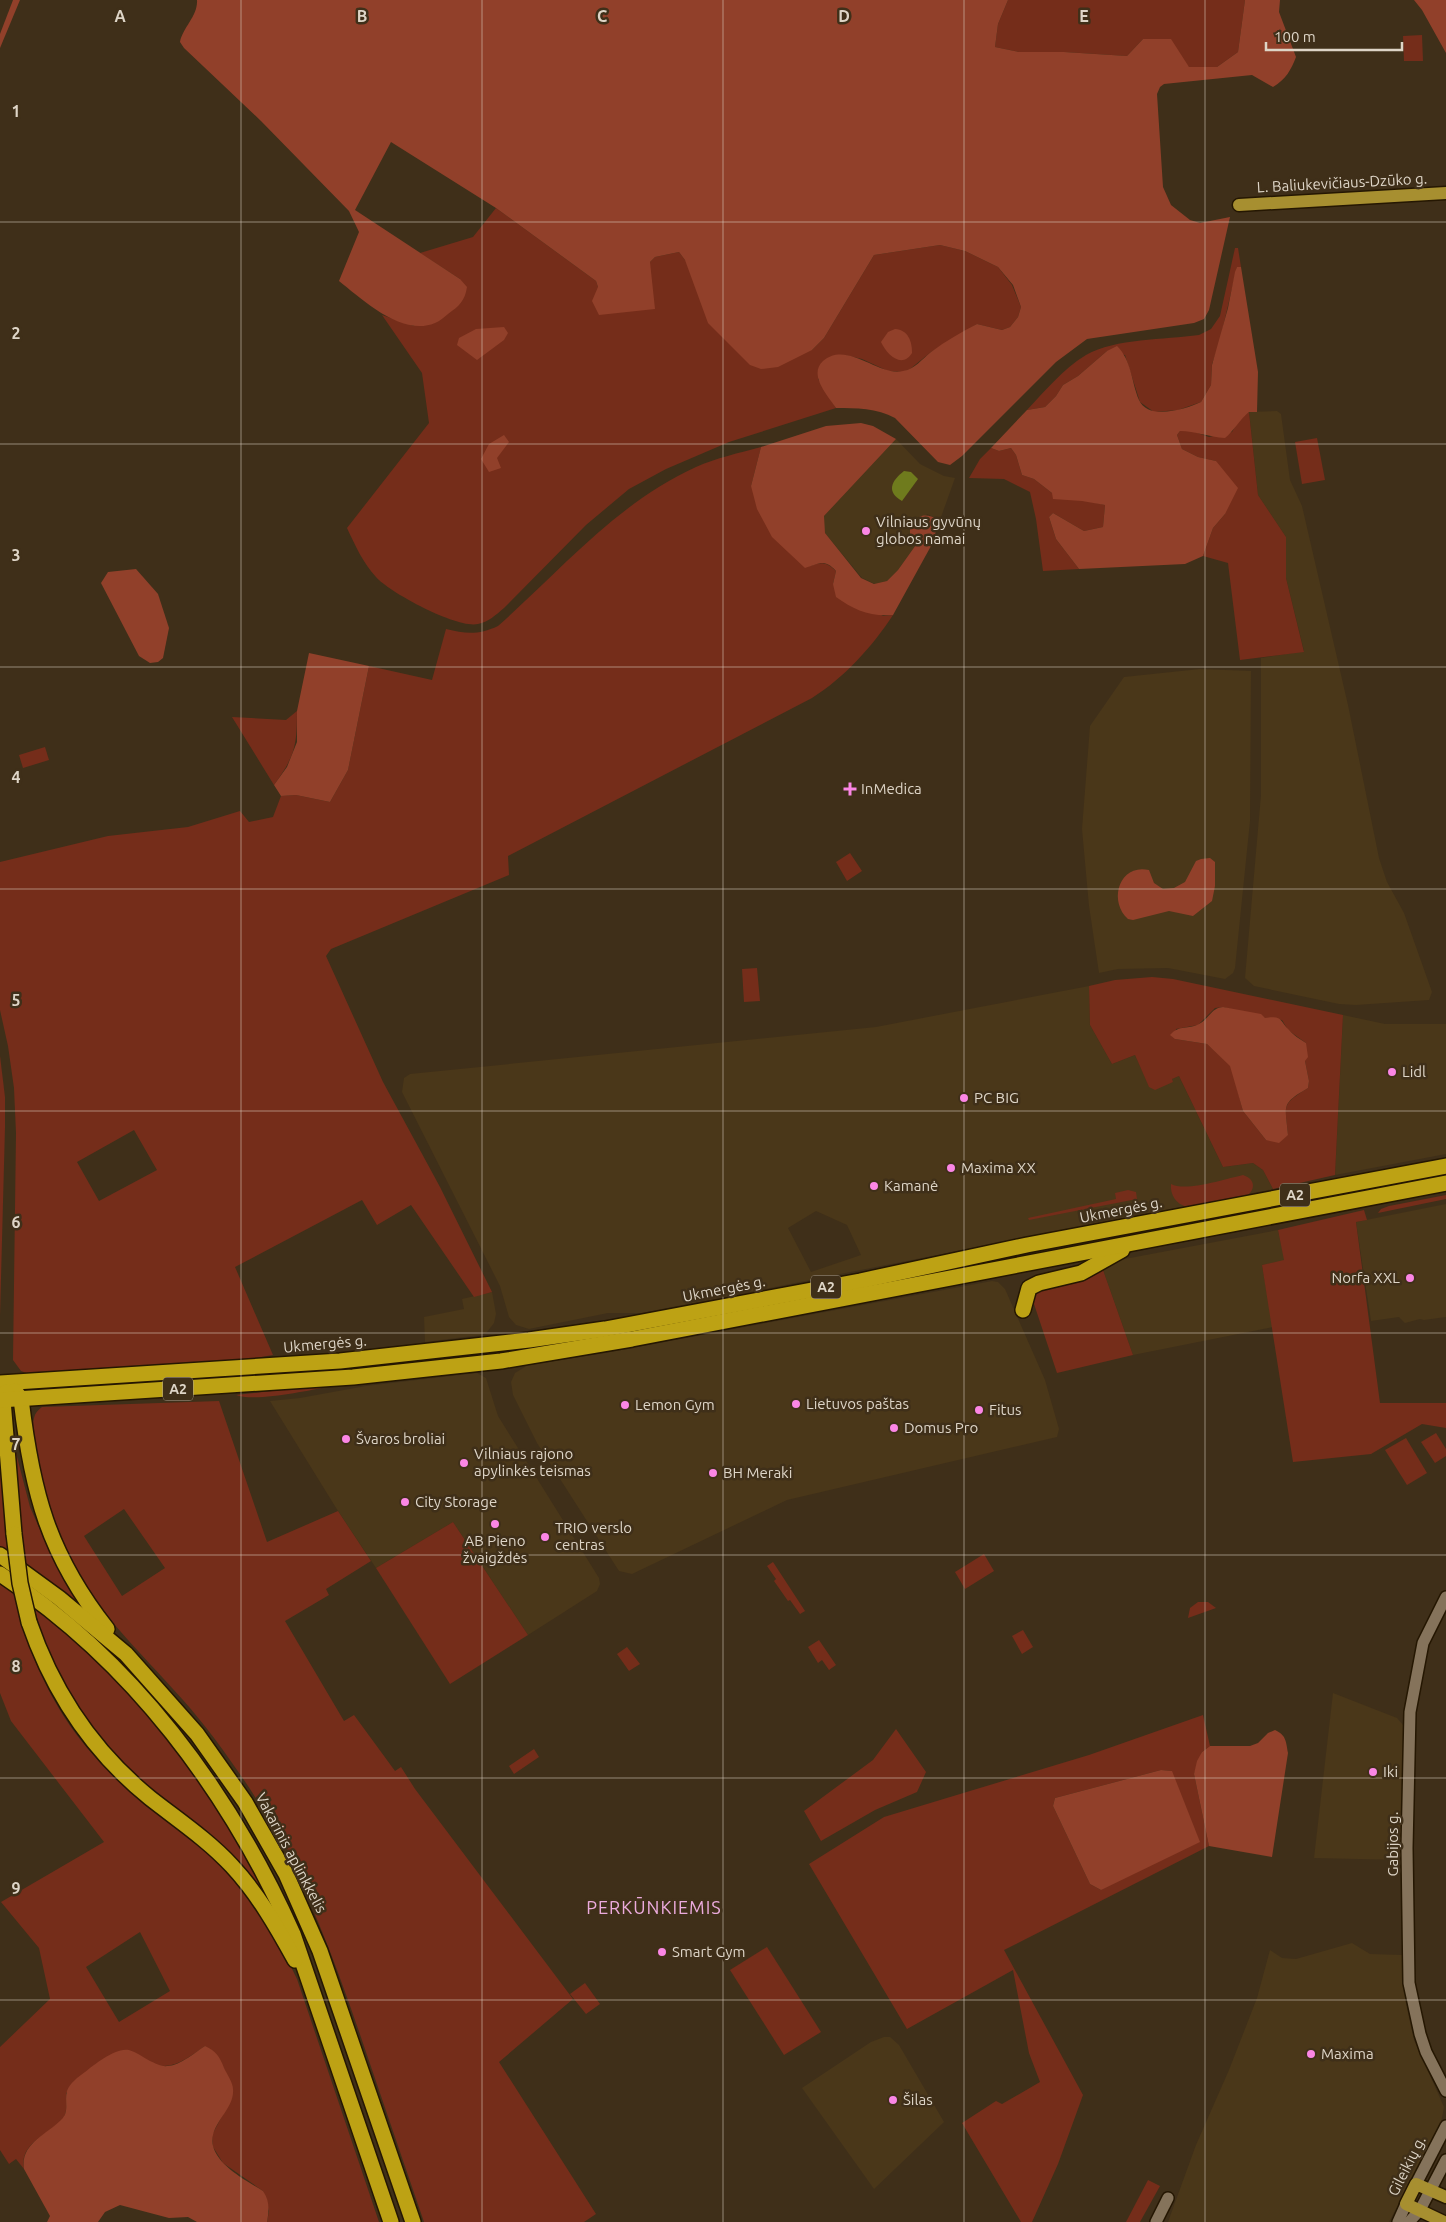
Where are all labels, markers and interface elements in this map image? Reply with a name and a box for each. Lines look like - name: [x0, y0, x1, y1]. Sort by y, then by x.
- text: A: [114, 7, 126, 25]
- text: B: [357, 7, 367, 25]
- text: C: [597, 7, 607, 25]
- text: D: [838, 7, 850, 25]
- text: E: [1079, 7, 1089, 25]
- scale bar: [1266, 20, 1402, 52]
- text: 100 m: [1274, 28, 1316, 45]
- text: 1: [11, 102, 21, 120]
- street label: L. Baliukevičiaus-Dzūko g.: [1256, 170, 1428, 195]
- text: 2: [11, 324, 21, 342]
- place label: Vilniaus gyvūnų globos namai: [876, 513, 981, 547]
- marker: Vilniaus gyvūnų globos namai: [860, 525, 872, 537]
- text: 3: [11, 546, 21, 564]
- text: 4: [11, 768, 21, 786]
- place label: InMedica: [861, 780, 922, 797]
- marker: InMedica: [843, 782, 857, 796]
- text: 5: [11, 991, 21, 1009]
- place label: Lidl: [1402, 1063, 1426, 1080]
- marker: Lidl: [1386, 1066, 1398, 1078]
- place label: PC BIG: [974, 1089, 1019, 1106]
- marker: PC BIG: [958, 1092, 970, 1104]
- place label: Maxima XX: [961, 1159, 1036, 1176]
- marker: Maxima XX: [945, 1162, 957, 1174]
- place label: Kamanė: [884, 1177, 938, 1194]
- marker: Kamanė: [868, 1180, 880, 1192]
- road number: A2: [1280, 1184, 1310, 1206]
- street label: Ukmergės g.: [1078, 1193, 1164, 1226]
- text: 6: [11, 1213, 21, 1231]
- place label: Norfa XXL: [1332, 1269, 1400, 1286]
- street label: Ukmergės g.: [681, 1272, 767, 1305]
- marker: Norfa XXL: [1404, 1272, 1416, 1284]
- road number: A2: [811, 1275, 841, 1298]
- street label: Ukmergės g.: [282, 1331, 367, 1356]
- road number: A2: [163, 1378, 193, 1400]
- place label: Lietuvos paštas: [806, 1395, 909, 1412]
- place label: Lemon Gym: [635, 1396, 715, 1413]
- marker: Lietuvos paštas: [790, 1398, 802, 1410]
- marker: Lemon Gym: [619, 1399, 631, 1411]
- place label: Fitus: [989, 1401, 1022, 1418]
- marker: Fitus: [973, 1404, 985, 1416]
- place label: Domus Pro: [904, 1419, 978, 1436]
- marker: Domus Pro: [888, 1422, 900, 1434]
- place label: Švaros broliai: [356, 1430, 445, 1447]
- marker: Švaros broliai: [340, 1433, 352, 1445]
- text: 7: [11, 1435, 21, 1453]
- place label: Vilniaus rajono apylinkės teismas: [474, 1445, 591, 1479]
- marker: Vilniaus rajono apylinkės teismas: [458, 1457, 470, 1469]
- place label: BH Meraki: [723, 1464, 792, 1481]
- marker: BH Meraki: [707, 1467, 719, 1479]
- place label: City Storage: [415, 1493, 497, 1510]
- marker: City Storage: [399, 1496, 411, 1508]
- marker: AB Pieno žvaigždės: [489, 1518, 501, 1530]
- place label: TRIO verslo centras: [555, 1519, 632, 1553]
- marker: TRIO verslo centras: [539, 1531, 551, 1543]
- place label: AB Pieno žvaigždės: [463, 1532, 527, 1566]
- text: 8: [11, 1657, 21, 1675]
- place label: Iki: [1383, 1763, 1398, 1780]
- marker: Iki: [1367, 1766, 1379, 1778]
- street label: Vakarinis aplinkkelis: [253, 1790, 330, 1916]
- street label: Gabijos g.: [1384, 1812, 1401, 1876]
- text: 9: [11, 1879, 21, 1897]
- district label: PERKŪNKIEMIS: [586, 1897, 722, 1917]
- place label: Smart Gym: [672, 1943, 746, 1960]
- marker: Smart Gym: [656, 1946, 668, 1958]
- place label: Maxima: [1321, 2045, 1374, 2062]
- marker: Maxima: [1305, 2048, 1317, 2060]
- place label: Šilas: [903, 2091, 933, 2108]
- marker: Šilas: [887, 2094, 899, 2106]
- street label: Gileikių g.: [1384, 2133, 1429, 2199]

